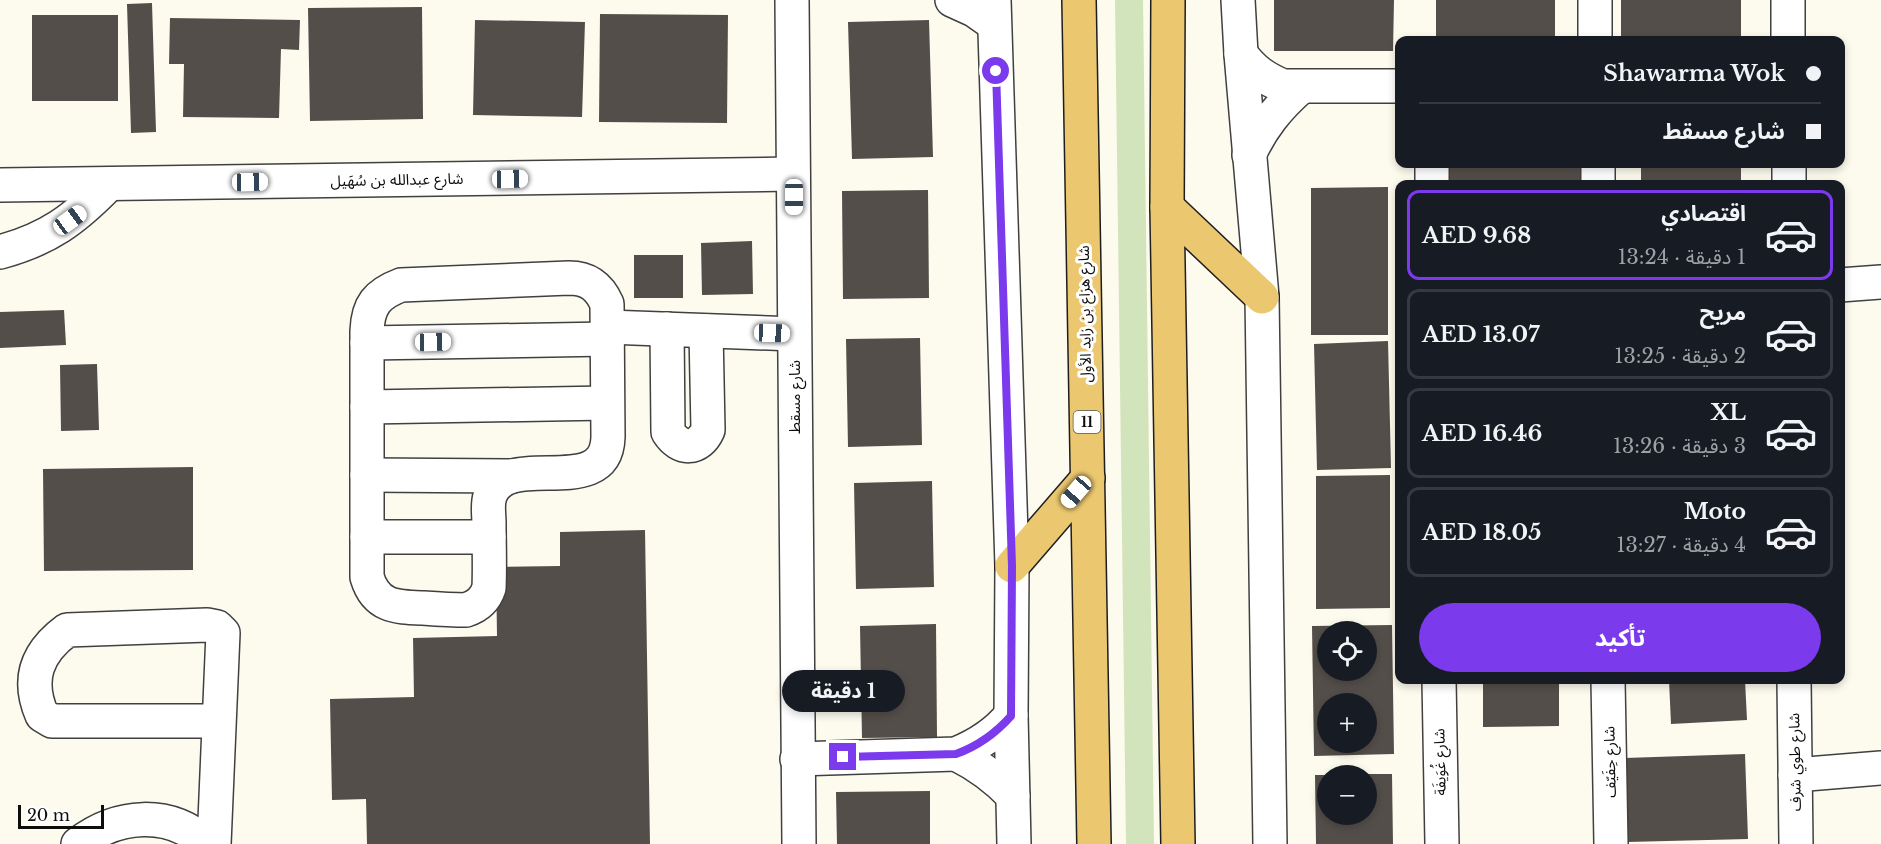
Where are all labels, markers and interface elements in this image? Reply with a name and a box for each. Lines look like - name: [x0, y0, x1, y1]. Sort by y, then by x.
- route start: [982, 57, 1009, 84]
- text: Shawarma Wok: [1603, 60, 1785, 87]
- text: شارع مسقط: [1663, 118, 1785, 145]
- street label: شارع عبدالله بن سُهَيل: [330, 169, 464, 193]
- car: [492, 170, 528, 188]
- car: [232, 173, 268, 191]
- car: [785, 179, 803, 215]
- text: اقتصادي: [1661, 200, 1746, 227]
- car: [50, 202, 90, 238]
- icon: car: [1764, 208, 1818, 262]
- text: AED 9.68: [1422, 222, 1531, 249]
- street label: شارع هزاع بن زايد الأول: [1074, 245, 1098, 383]
- text: 1 دقيقة · 13:24: [1618, 245, 1746, 269]
- text: مريح: [1700, 299, 1746, 326]
- icon: car: [1764, 307, 1818, 361]
- text: AED 13.07: [1422, 321, 1540, 348]
- car: [754, 323, 790, 343]
- car: [415, 333, 451, 351]
- text: 2 دقيقة · 13:25: [1615, 344, 1746, 368]
- street label: شارع مسقط: [785, 360, 807, 434]
- text: XL: [1711, 399, 1746, 426]
- icon: car: [1764, 406, 1818, 460]
- road number: 11: [1074, 411, 1100, 433]
- text: AED 16.46: [1422, 420, 1542, 447]
- text: 3 دقيقة · 13:26: [1613, 434, 1746, 458]
- car: [1057, 473, 1095, 511]
- text: Moto: [1684, 498, 1746, 525]
- icon: car: [1764, 505, 1818, 559]
- text: AED 18.05: [1422, 519, 1541, 546]
- text: 4 دقيقة · 13:27: [1617, 533, 1746, 557]
- button: تأكيد: [1419, 603, 1821, 672]
- map controls: [1317, 621, 1377, 825]
- button: locate: [1317, 621, 1377, 681]
- callout: 1 دقيقة: [782, 670, 904, 712]
- text: 1 دقيقة: [811, 679, 876, 703]
- button: +: [1317, 693, 1377, 753]
- street label: شارع طوي شرف: [1784, 712, 1808, 811]
- street label: شارع حِفَيّف: [1599, 726, 1623, 798]
- street label: شارع غُوَيفَة: [1429, 728, 1453, 796]
- route end: [829, 743, 856, 770]
- button: −: [1317, 765, 1377, 825]
- scale bar: [18, 802, 104, 830]
- text: 20 m: [27, 805, 70, 825]

